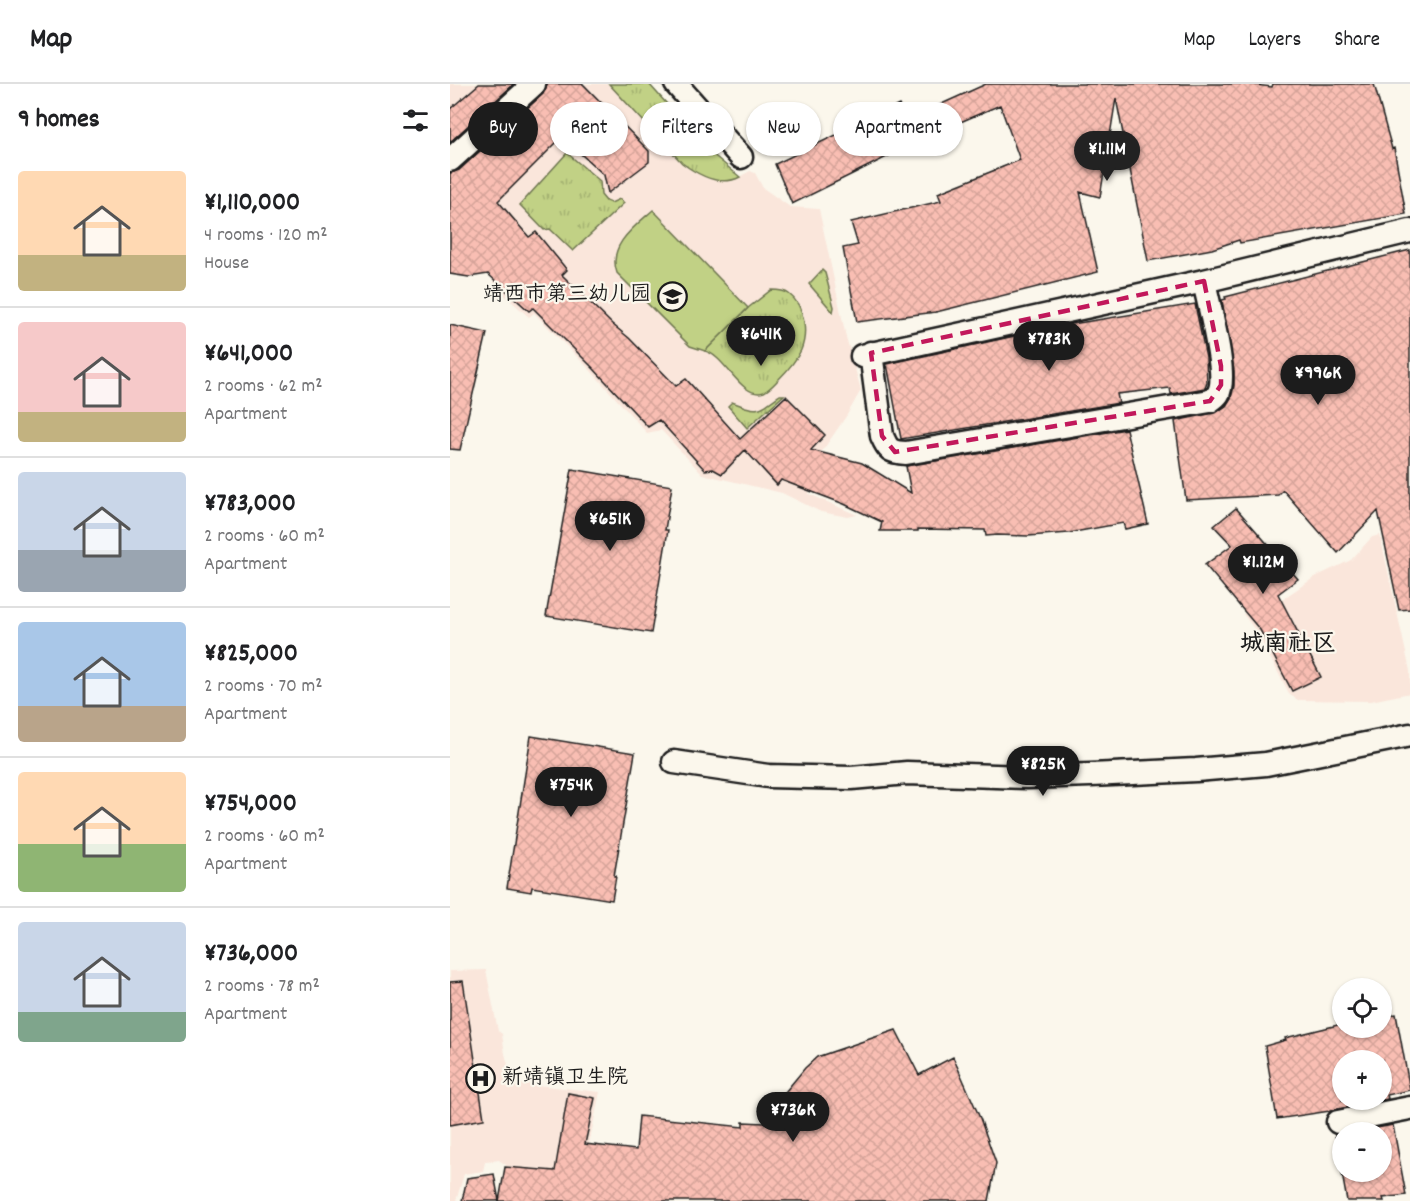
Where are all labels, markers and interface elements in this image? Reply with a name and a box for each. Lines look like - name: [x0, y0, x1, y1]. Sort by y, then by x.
- text: Map: [30, 21, 72, 61]
- text: Map: [1184, 26, 1215, 56]
- text: Layers: [1248, 26, 1301, 56]
- text: Share: [1334, 26, 1380, 56]
- text: 9 homes: [18, 102, 100, 139]
- chip: Buy: [468, 102, 538, 156]
- chip: Rent: [550, 102, 628, 156]
- chip: Filters: [640, 102, 734, 156]
- chip: New: [746, 102, 821, 156]
- chip: Apartment: [833, 102, 963, 156]
- icon: filters: [399, 104, 432, 137]
- pin: ¥1.11M: [1058, 131, 1156, 182]
- text: ¥1.11M: [1088, 136, 1126, 164]
- text: ¥1,110,000: [204, 185, 300, 222]
- icon: home: [66, 195, 138, 267]
- text: 4 rooms · 120 m²: [204, 222, 328, 250]
- text: House: [204, 250, 249, 278]
- school or university icon: 靖西市第三幼儿园: [656, 280, 688, 312]
- place label: 靖西市第三幼儿园: [483, 281, 651, 311]
- pin: ¥641K: [719, 316, 803, 367]
- text: ¥641K: [740, 321, 782, 349]
- pin: ¥783K: [1007, 321, 1091, 372]
- text: ¥783K: [1027, 326, 1071, 354]
- text: ¥641,000: [204, 336, 293, 373]
- icon: home: [66, 346, 138, 418]
- pin: ¥996K: [1276, 355, 1360, 406]
- text: ¥996K: [1294, 360, 1342, 388]
- text: 2 rooms · 62 m²: [204, 373, 323, 401]
- text: Apartment: [204, 401, 287, 429]
- text: ¥783,000: [204, 486, 296, 523]
- icon: home: [66, 496, 138, 568]
- pin: ¥651K: [568, 501, 652, 552]
- text: ¥651K: [589, 506, 631, 534]
- text: 2 rooms · 60 m²: [204, 523, 325, 551]
- pin: ¥1.12M: [1214, 544, 1312, 595]
- text: ¥1.12M: [1242, 549, 1284, 577]
- text: Apartment: [204, 551, 287, 579]
- district label: 城南社区: [1240, 628, 1336, 662]
- text: ¥825,000: [204, 636, 298, 673]
- icon: home: [66, 646, 138, 718]
- text: 2 rooms · 70 m²: [204, 673, 323, 701]
- text: Apartment: [204, 701, 287, 729]
- pin: ¥825K: [1001, 746, 1085, 797]
- text: ¥825K: [1021, 751, 1065, 779]
- pin: ¥754K: [529, 767, 613, 818]
- text: ¥754K: [549, 772, 593, 800]
- text: ¥754,000: [204, 786, 297, 823]
- icon: home: [66, 796, 138, 868]
- text: 2 rooms · 60 m²: [204, 823, 325, 851]
- text: Apartment: [204, 851, 287, 879]
- text: ¥736,000: [204, 936, 298, 973]
- icon: home: [66, 946, 138, 1018]
- text: 2 rooms · 78 m²: [204, 973, 320, 1001]
- map controls: [1332, 978, 1392, 1182]
- button: locate: [1332, 978, 1392, 1038]
- text: Apartment: [204, 1001, 287, 1029]
- button: +: [1332, 1050, 1392, 1110]
- hospital icon: 新靖镇卫生院: [465, 1063, 497, 1095]
- place label: 新靖镇卫生院: [502, 1064, 628, 1094]
- pin: ¥736K: [751, 1092, 835, 1143]
- text: ¥736K: [770, 1097, 816, 1125]
- button: −: [1332, 1122, 1392, 1182]

